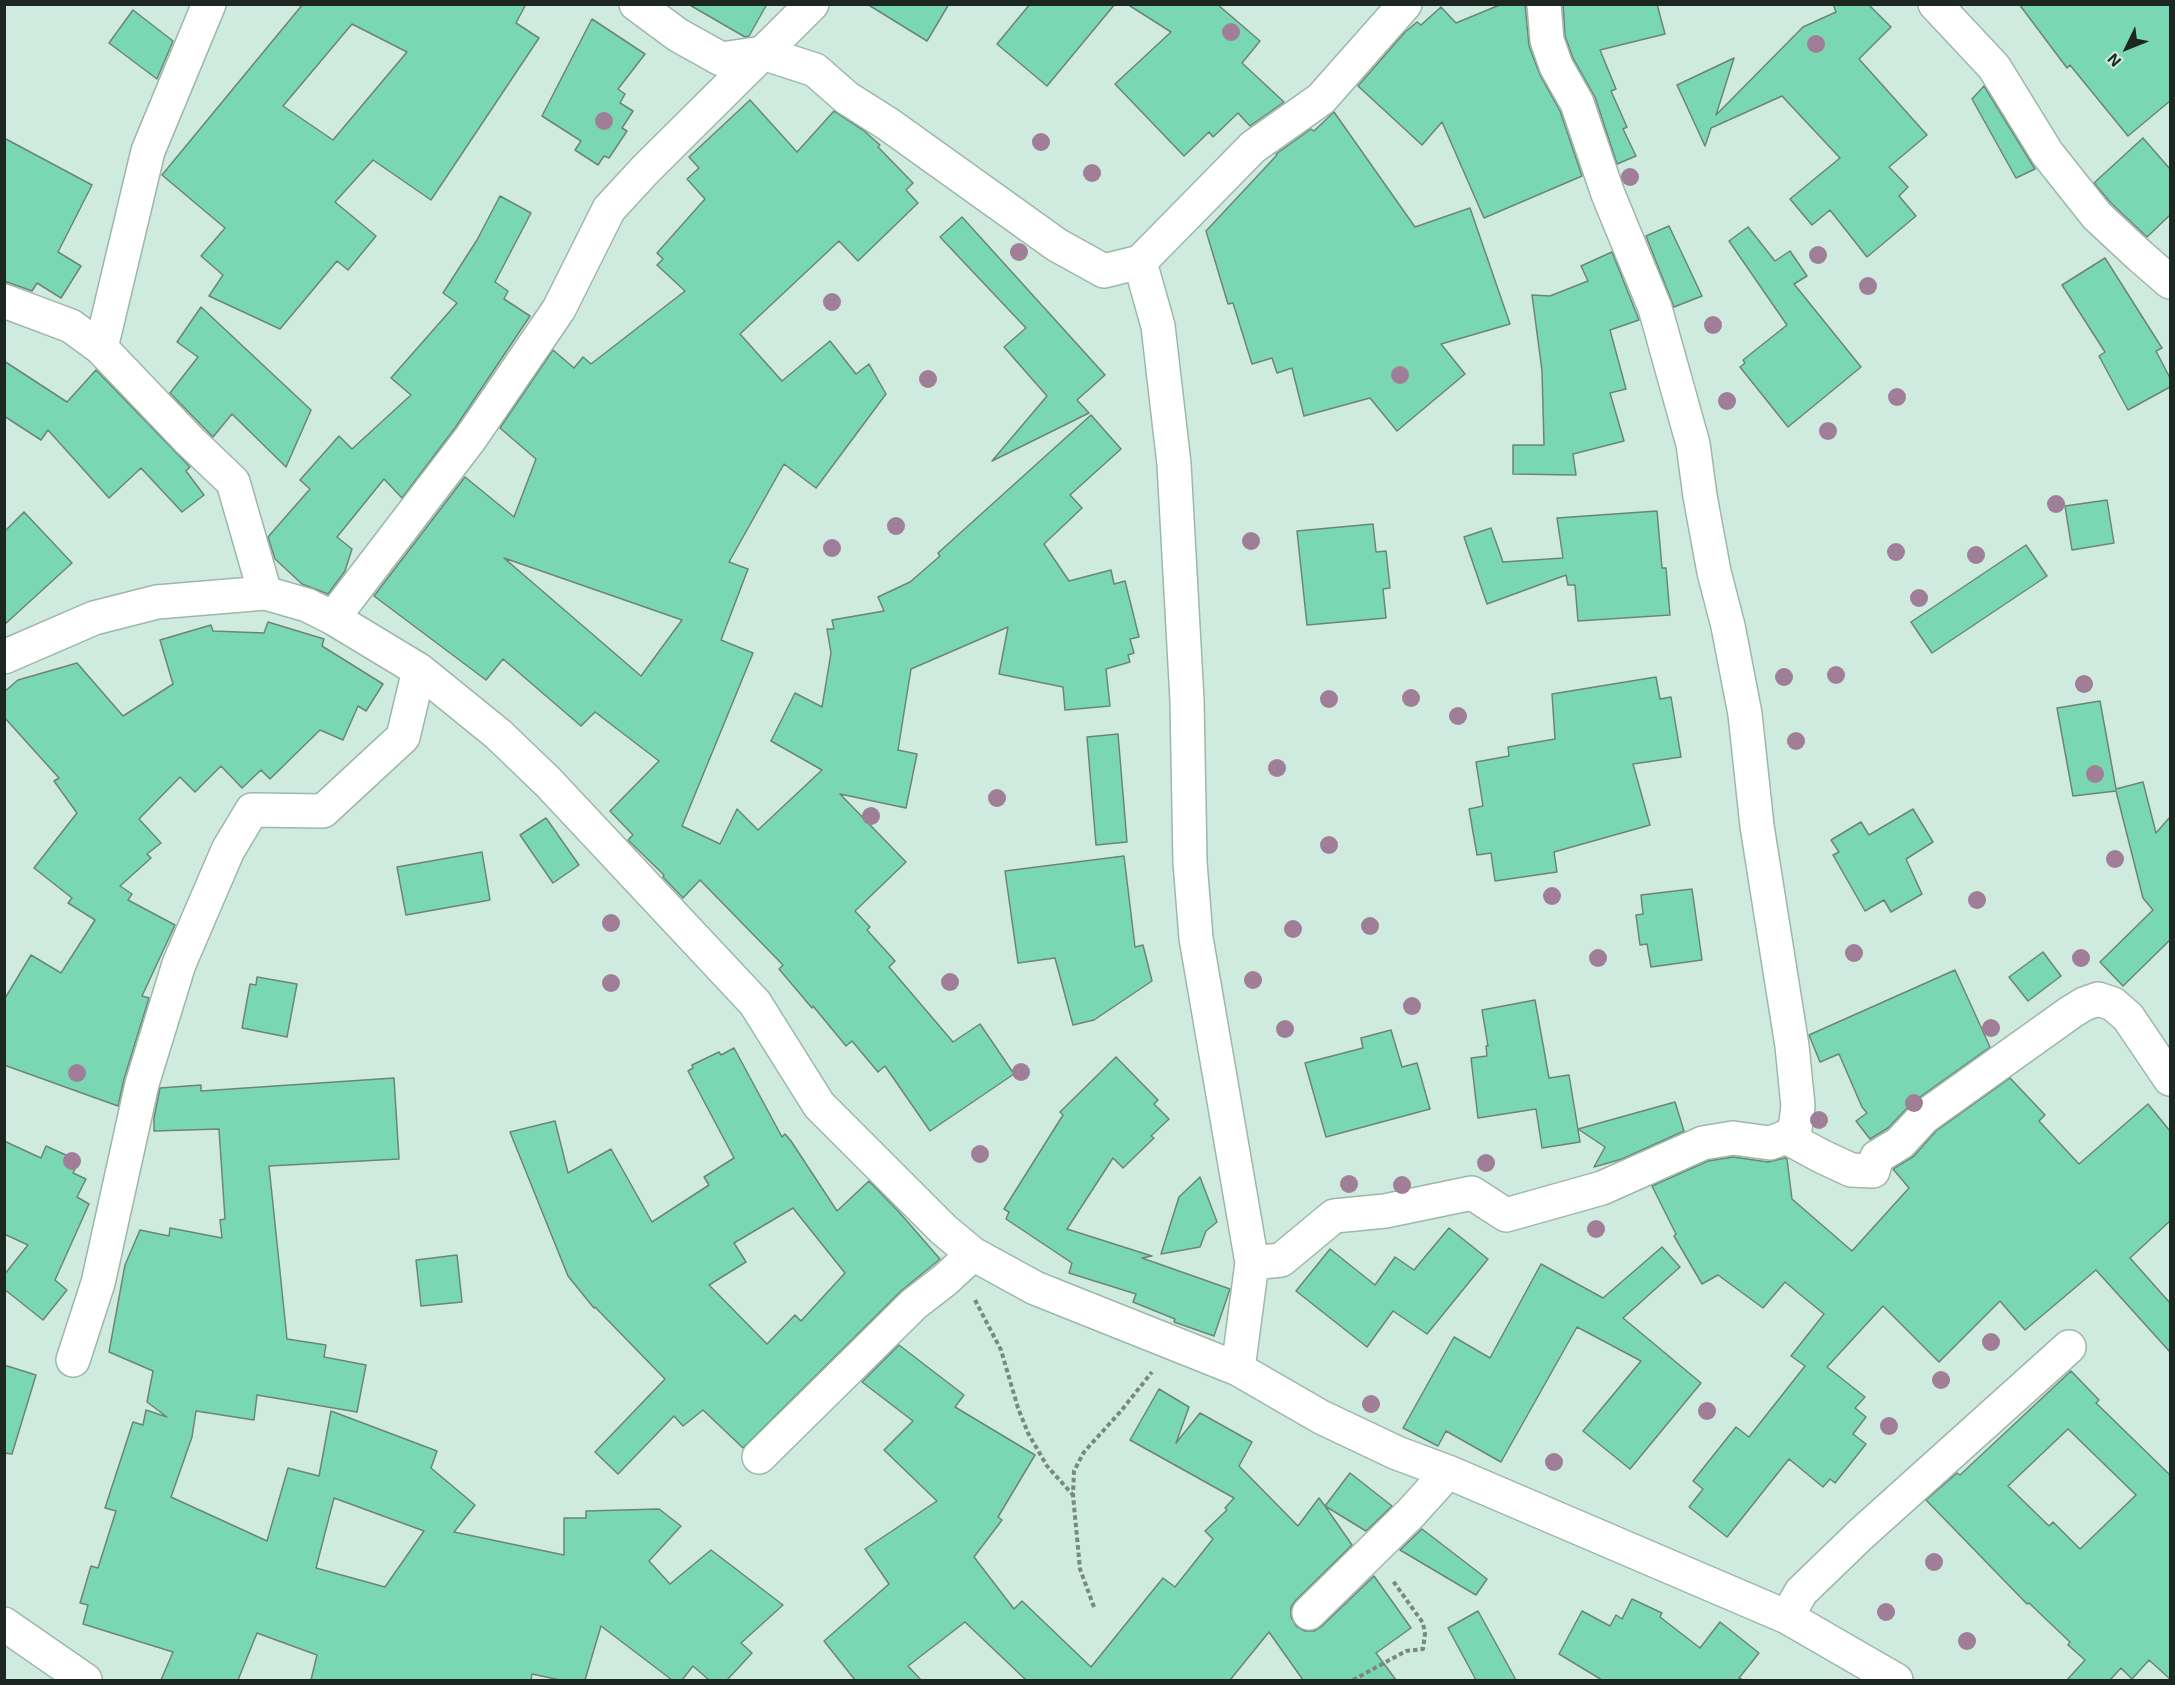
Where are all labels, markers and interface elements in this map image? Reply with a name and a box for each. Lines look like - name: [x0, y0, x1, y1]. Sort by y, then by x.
- north arrow: [2097, 18, 2157, 78]
- text: N: [2103, 50, 2124, 71]

